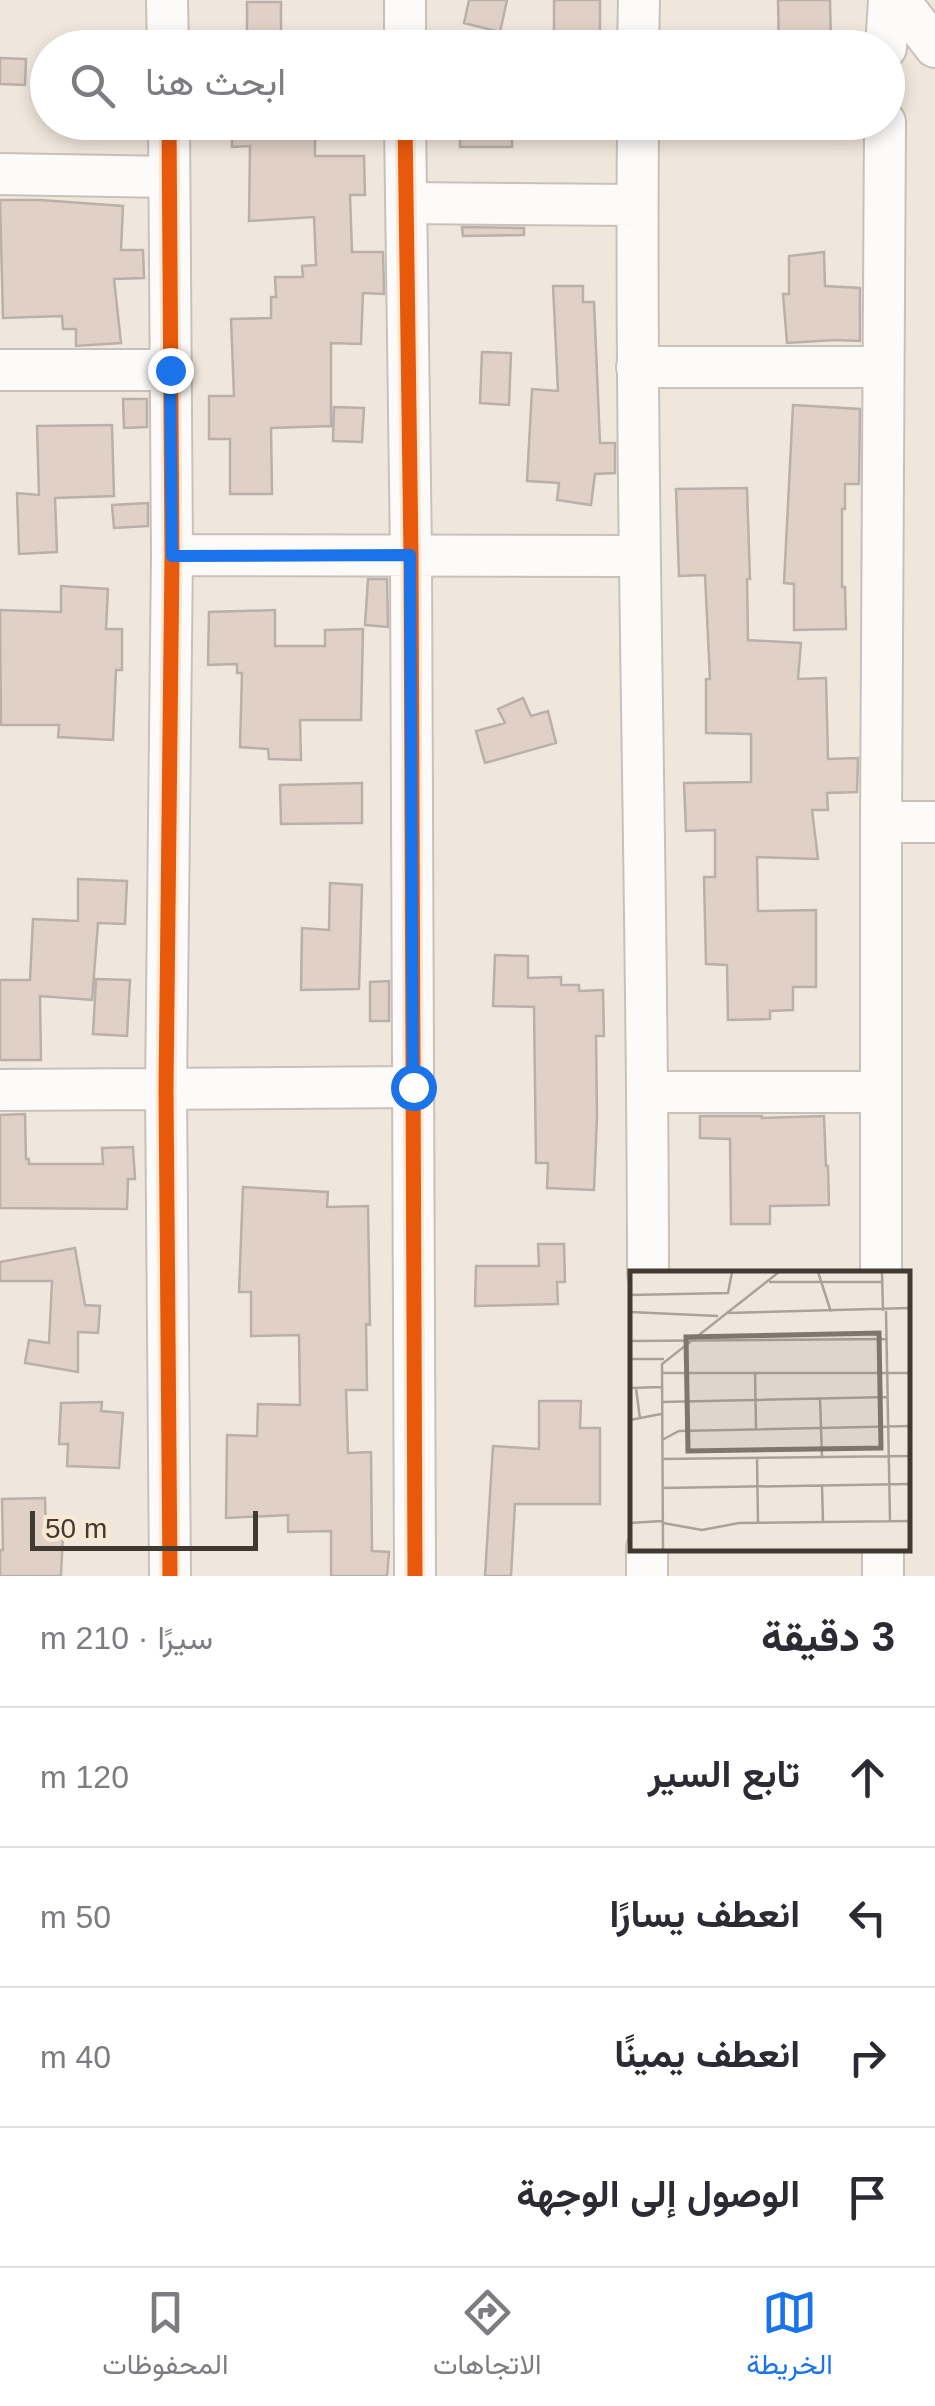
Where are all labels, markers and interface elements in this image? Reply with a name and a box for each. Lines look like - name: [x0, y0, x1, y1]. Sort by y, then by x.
- search box: [30, 30, 905, 140]
- icon: search: [65, 58, 120, 113]
- text: ابحث هنا: [145, 61, 286, 103]
- route end: [148, 348, 194, 394]
- route start: [391, 1065, 437, 1111]
- inset map: [630, 1271, 910, 1551]
- scale bar: [30, 1506, 258, 1550]
- text: 50 m: [45, 1513, 107, 1544]
- text: 3 دقيقة: [761, 1613, 895, 1660]
- text: سيرًا · 210 m: [40, 1620, 213, 1656]
- icon: ahead: [840, 1750, 895, 1805]
- text: تابع السير: [648, 1753, 800, 1795]
- text: 120 m: [40, 1759, 129, 1795]
- icon: left: [840, 1890, 895, 1945]
- text: انعطف يسارًا: [610, 1893, 800, 1935]
- text: 50 m: [40, 1899, 111, 1935]
- icon: right: [840, 2030, 895, 2085]
- text: انعطف يمينًا: [614, 2033, 800, 2075]
- text: 40 m: [40, 2039, 111, 2075]
- icon: arrive: [840, 2170, 895, 2225]
- text: الوصول إلى الوجهة: [516, 2173, 800, 2215]
- tab: المحفوظات: [102, 2285, 228, 2389]
- tab: الاتجاهات: [433, 2285, 542, 2389]
- tab: الخريطة: [746, 2285, 833, 2389]

